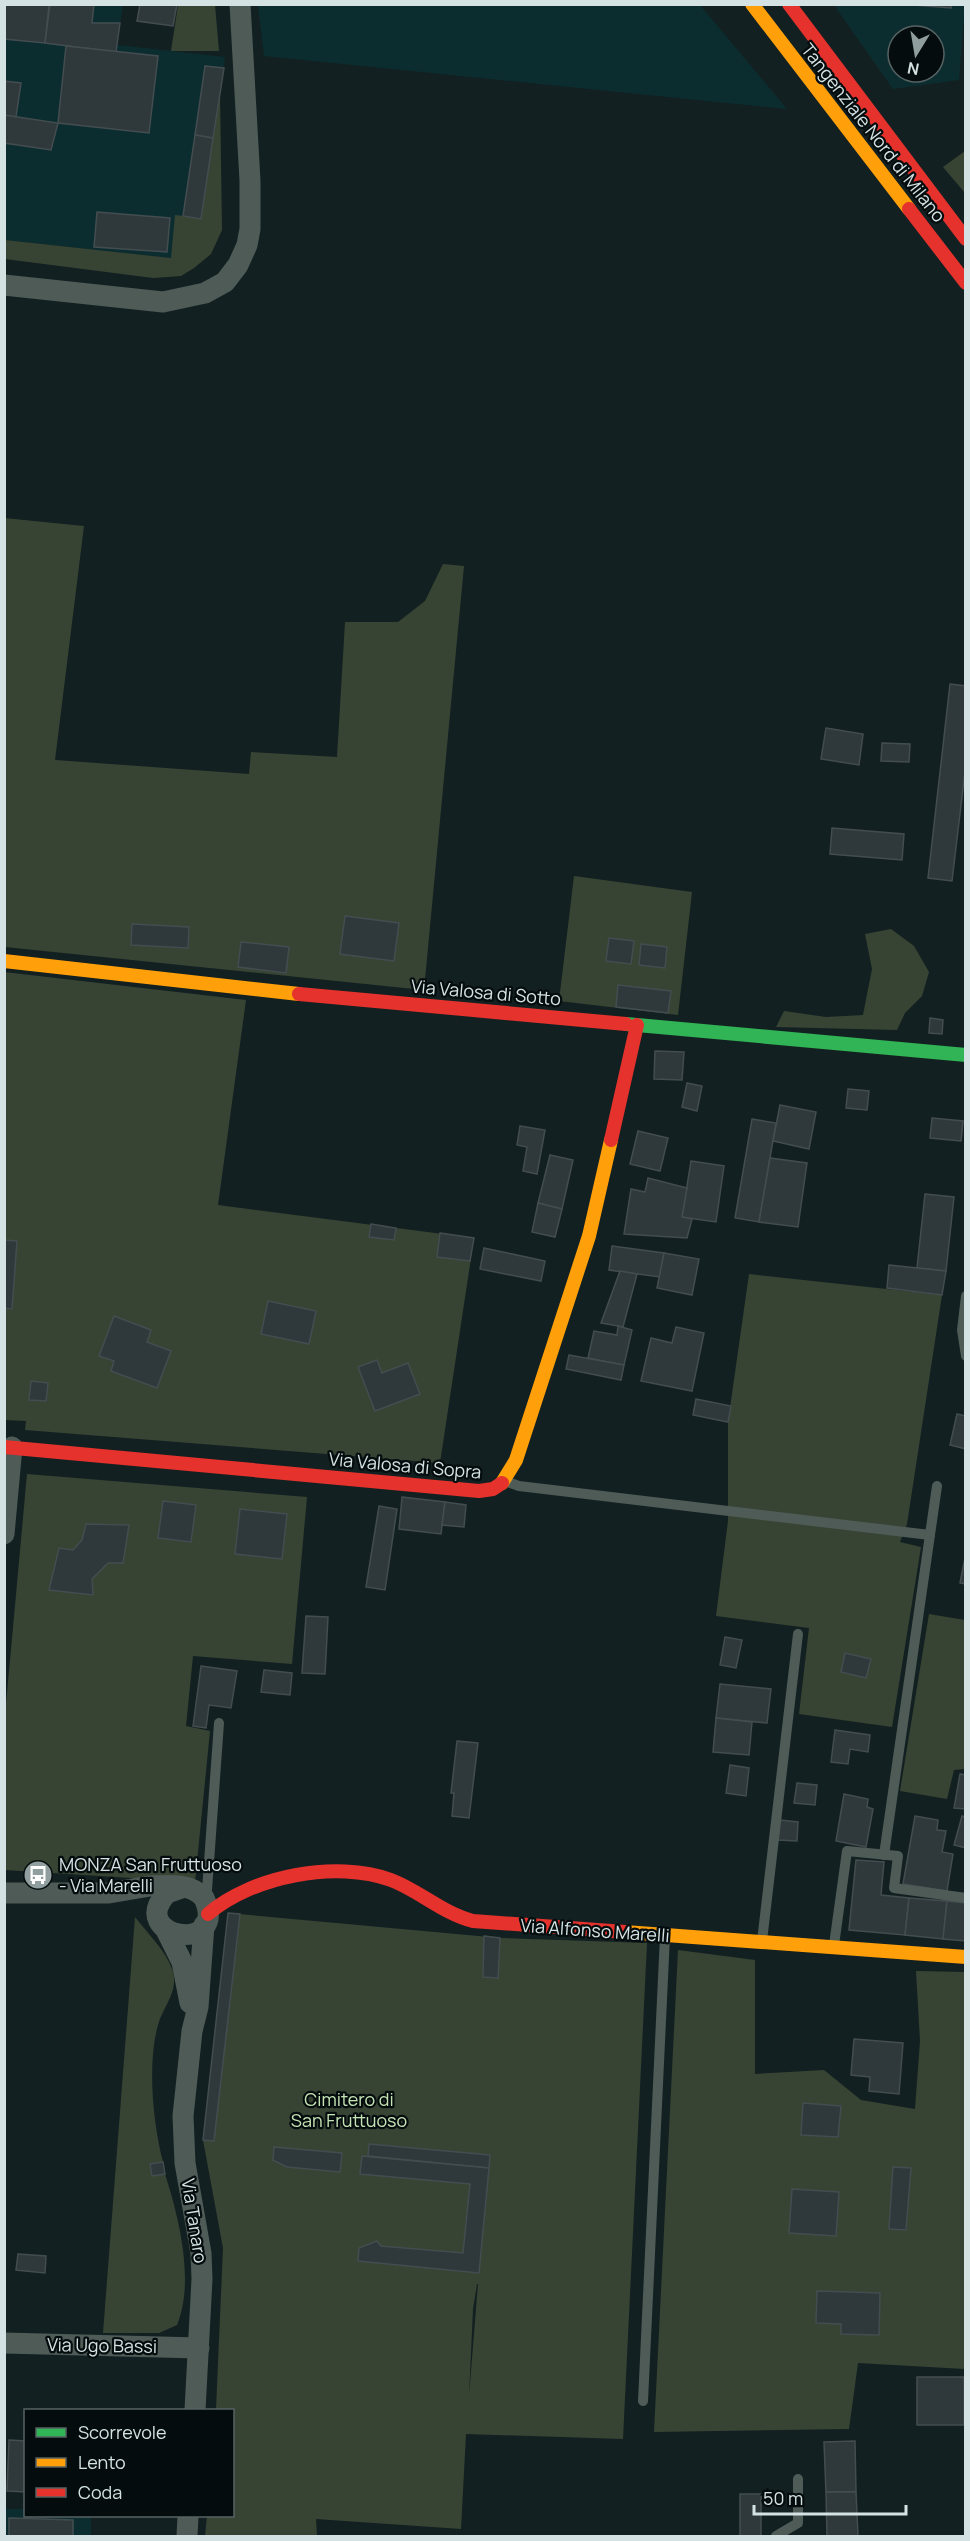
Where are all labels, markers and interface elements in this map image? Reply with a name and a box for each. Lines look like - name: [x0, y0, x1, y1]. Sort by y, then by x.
- north arrow: [886, 24, 946, 84]
- street label: Tangenziale Nord di Milano: [797, 39, 949, 227]
- street label: Via Valosa di Sotto: [410, 973, 562, 1011]
- street label: Via Valosa di Sopra: [328, 1446, 482, 1484]
- place label: MONZA San Fruttuoso - Via Marelli: [59, 1852, 242, 1897]
- bus stop icon: MONZA San Fruttuoso - Via Marelli: [22, 1859, 54, 1891]
- street label: Via Alfonso Marelli: [520, 1913, 670, 1947]
- park label: Cimitero di San Fruttuoso: [291, 2087, 407, 2132]
- street label: Via Tanaro: [176, 2177, 214, 2265]
- street label: Via Ugo Bassi: [47, 2332, 157, 2358]
- legend: [24, 2409, 234, 2517]
- text: Scorrevole: [78, 2420, 167, 2444]
- text: Lento: [78, 2450, 126, 2474]
- scale bar: [754, 2478, 906, 2516]
- text: Coda: [78, 2480, 122, 2504]
- text: 50 m: [763, 2486, 803, 2510]

